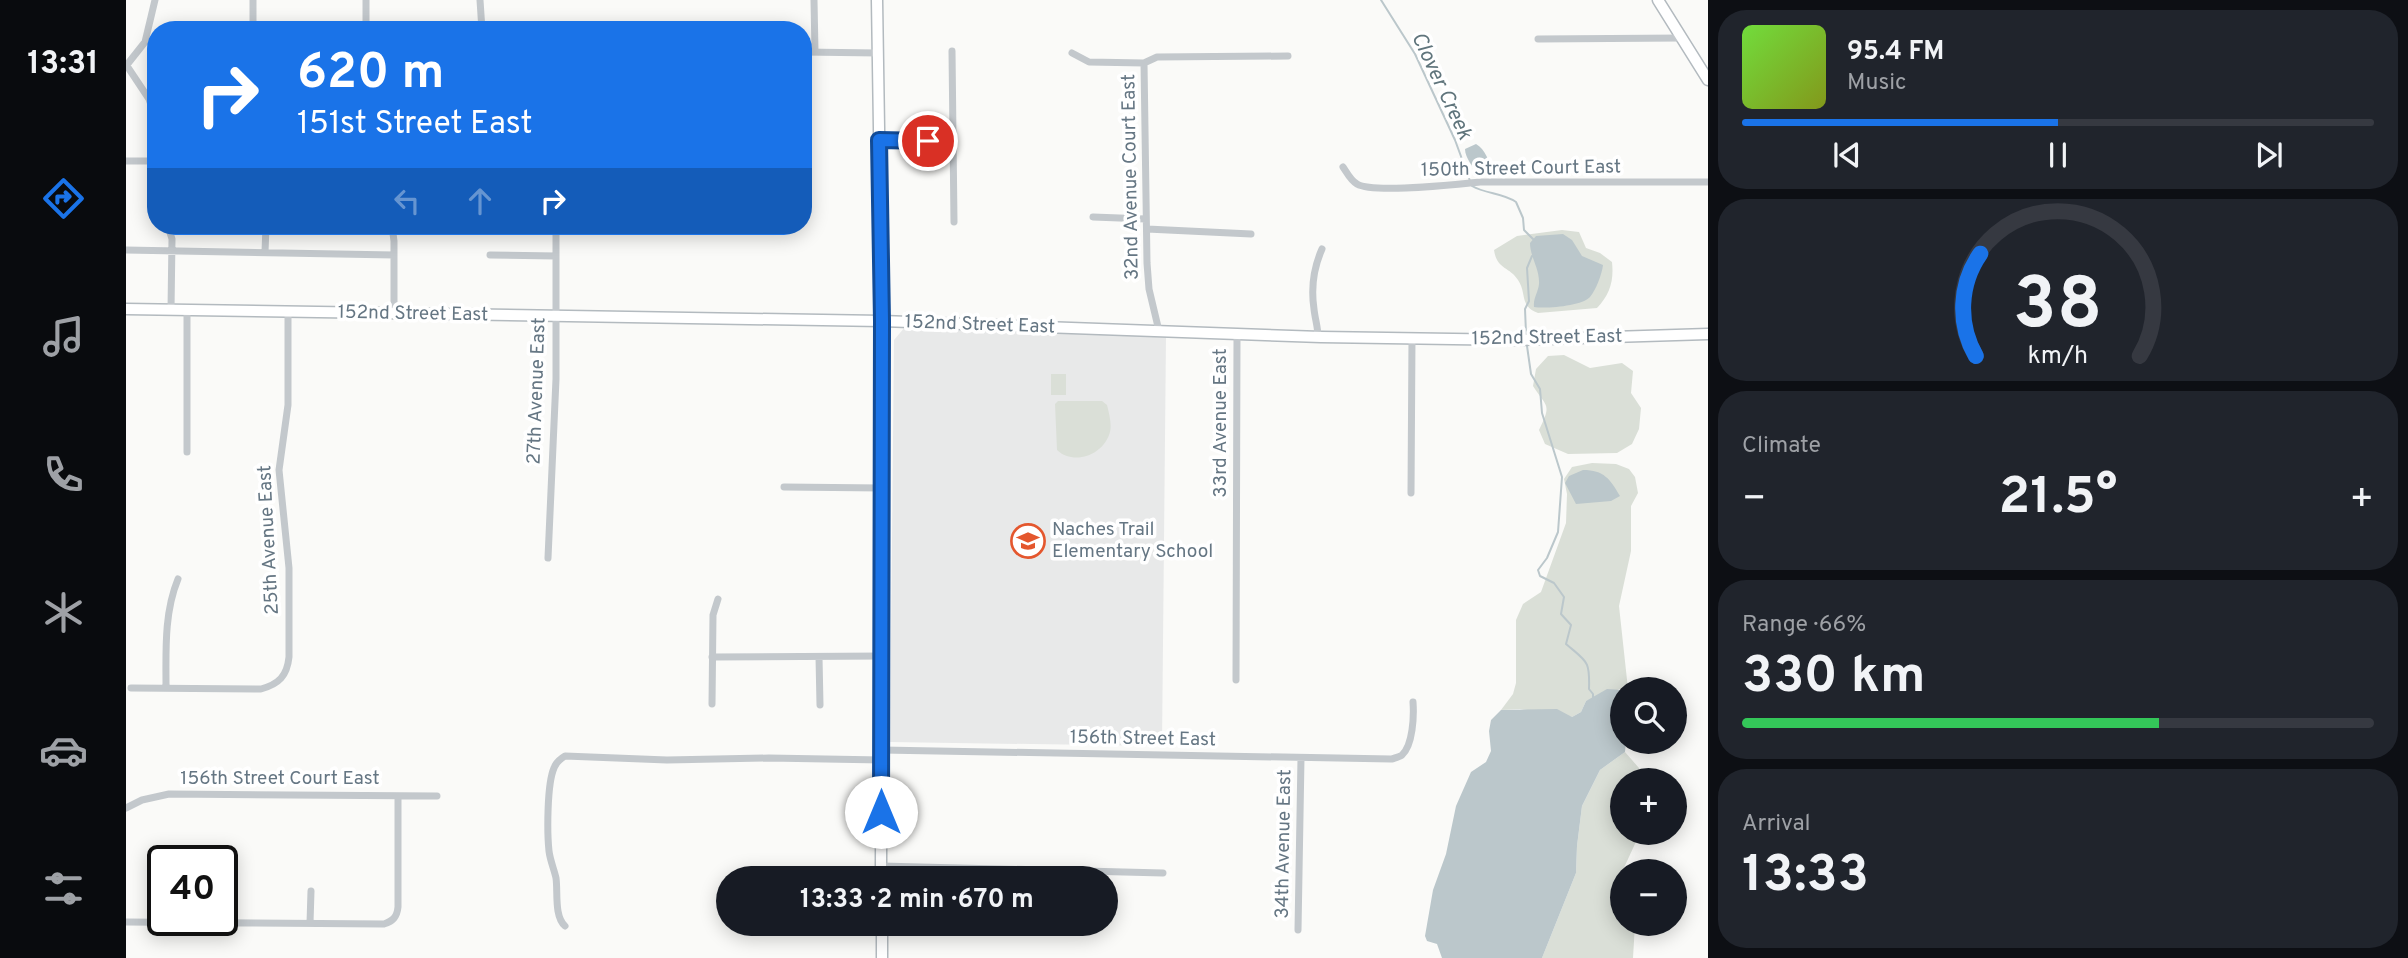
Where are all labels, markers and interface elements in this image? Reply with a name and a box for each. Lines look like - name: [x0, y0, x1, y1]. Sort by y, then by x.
- water label: Clover Creek: [1404, 28, 1478, 145]
- text: 95.4 FM: [1847, 36, 1944, 69]
- text: 620 m: [297, 44, 444, 106]
- text: 13:31: [27, 45, 99, 85]
- icon: right: [182, 49, 273, 140]
- text: Music: [1847, 69, 1907, 98]
- street label: 32nd Avenue Court East: [1117, 74, 1145, 280]
- text: 151st Street East: [297, 105, 533, 145]
- pin: [898, 111, 958, 171]
- icon: arrive: [909, 122, 947, 160]
- icon: previous: [1828, 136, 1866, 174]
- icon: pause: [2039, 136, 2077, 174]
- icon: next: [2250, 136, 2288, 174]
- street label: 150th Street Court East: [1421, 155, 1621, 183]
- icon: directions: [39, 174, 88, 223]
- icon: left: [388, 182, 426, 220]
- icon: ahead: [461, 182, 499, 220]
- icon: right: [534, 182, 572, 220]
- text: 38: [2013, 262, 2103, 354]
- street label: 152nd Street East: [338, 301, 488, 327]
- street label: 152nd Street East: [904, 310, 1056, 340]
- icon: music: [39, 312, 88, 361]
- street label: 27th Avenue East: [522, 317, 552, 465]
- street label: 152nd Street East: [1472, 325, 1622, 351]
- text: km/h: [2028, 341, 2088, 373]
- street label: 33rd Avenue East: [1209, 348, 1233, 498]
- text: Climate: [1742, 432, 1821, 461]
- icon: phone: [39, 450, 88, 499]
- street label: 25th Avenue East: [253, 465, 285, 615]
- text: 21.5°: [1999, 466, 2117, 532]
- text: −: [1742, 476, 1767, 525]
- text: +: [2349, 476, 2374, 525]
- place label: Naches Trail Elementary School: [1052, 518, 1213, 564]
- school or university icon: Naches Trail Elementary School: [1009, 522, 1047, 560]
- icon: climate: [39, 588, 88, 637]
- text: Range · 66%: [1742, 611, 1866, 640]
- text: 330 km: [1742, 645, 1925, 711]
- map controls: [1610, 677, 1687, 936]
- button: search: [1610, 677, 1687, 754]
- icon: car: [39, 726, 88, 775]
- street label: 156th Street East: [1070, 726, 1216, 752]
- street label: 156th Street Court East: [180, 767, 380, 791]
- button: +: [1610, 768, 1687, 845]
- street label: 34th Avenue East: [1271, 769, 1297, 919]
- position arrow: [844, 775, 918, 849]
- text: Arrival: [1742, 810, 1811, 839]
- text: 13:33: [1742, 844, 1869, 910]
- speed limit sign: 40: [147, 845, 238, 936]
- button: −: [1610, 859, 1687, 936]
- icon: filters: [39, 864, 88, 913]
- text: 13:33 · 2 min · 670 m: [800, 884, 1034, 917]

